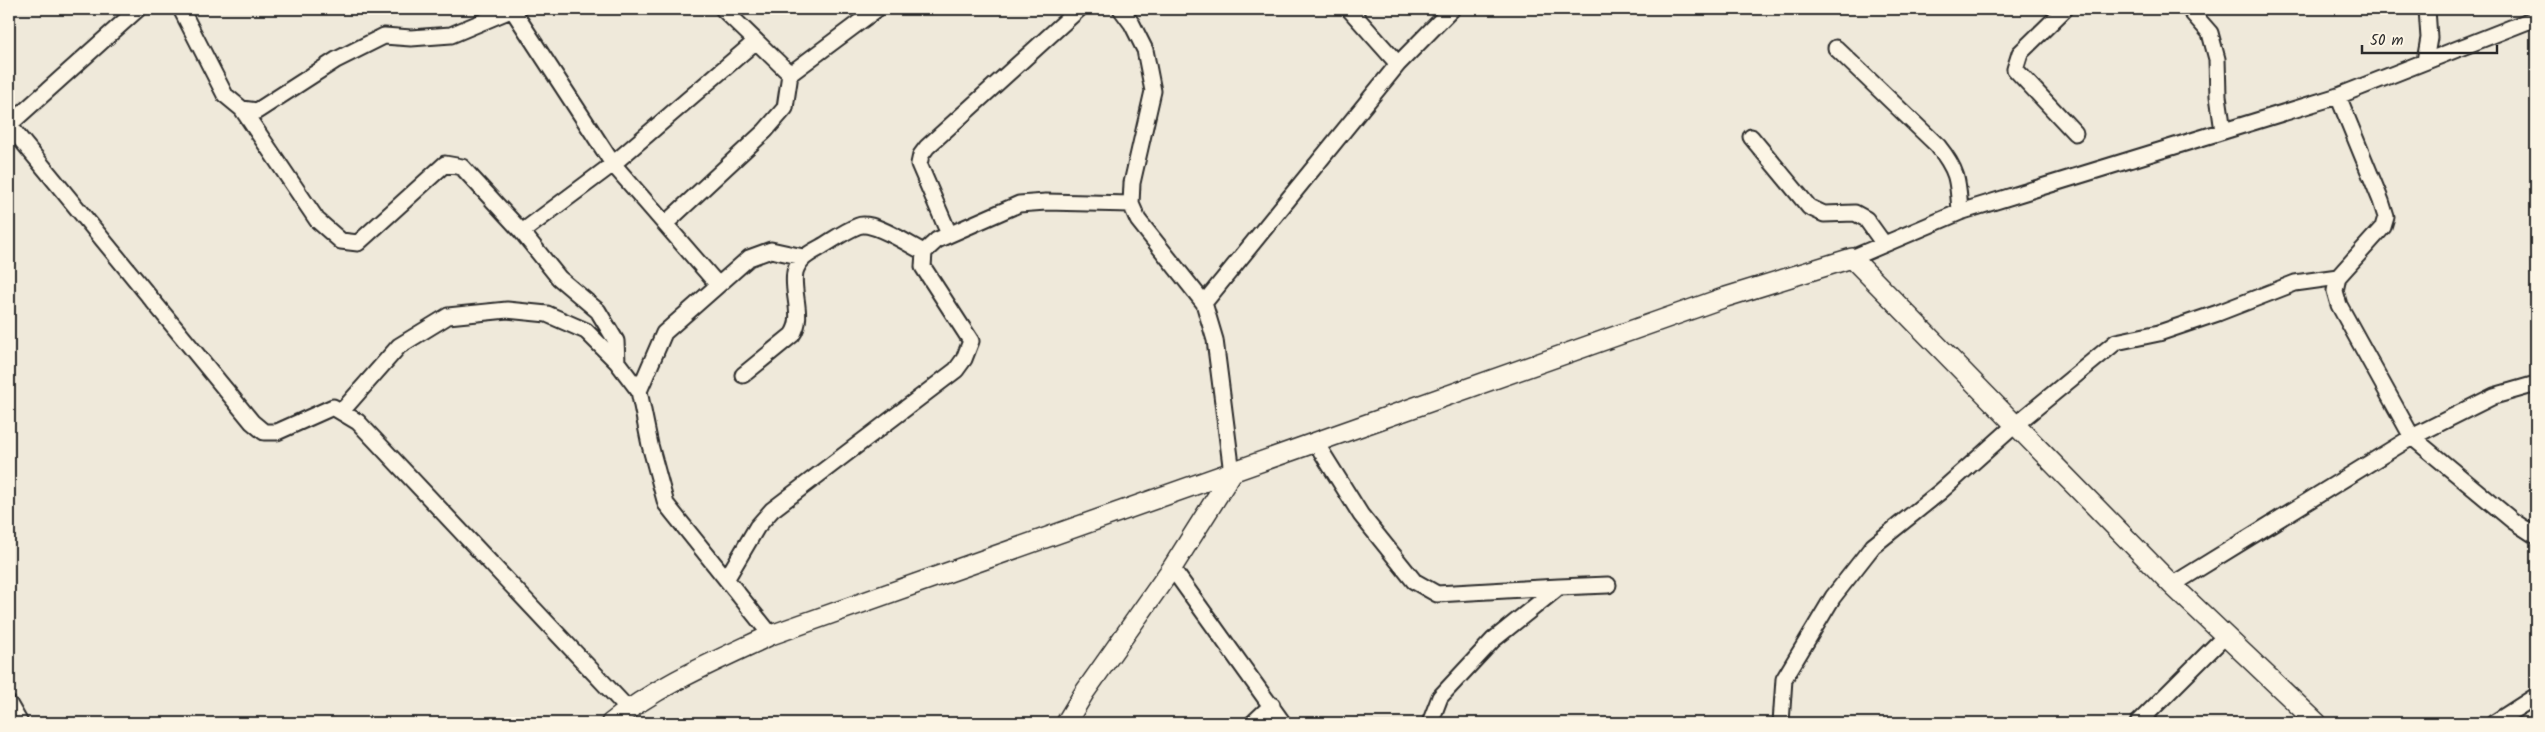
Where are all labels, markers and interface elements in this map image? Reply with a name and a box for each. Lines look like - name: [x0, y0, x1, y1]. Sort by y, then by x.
- scale bar: [2362, 22, 2498, 54]
- text: 50 m: [2370, 29, 2404, 53]

